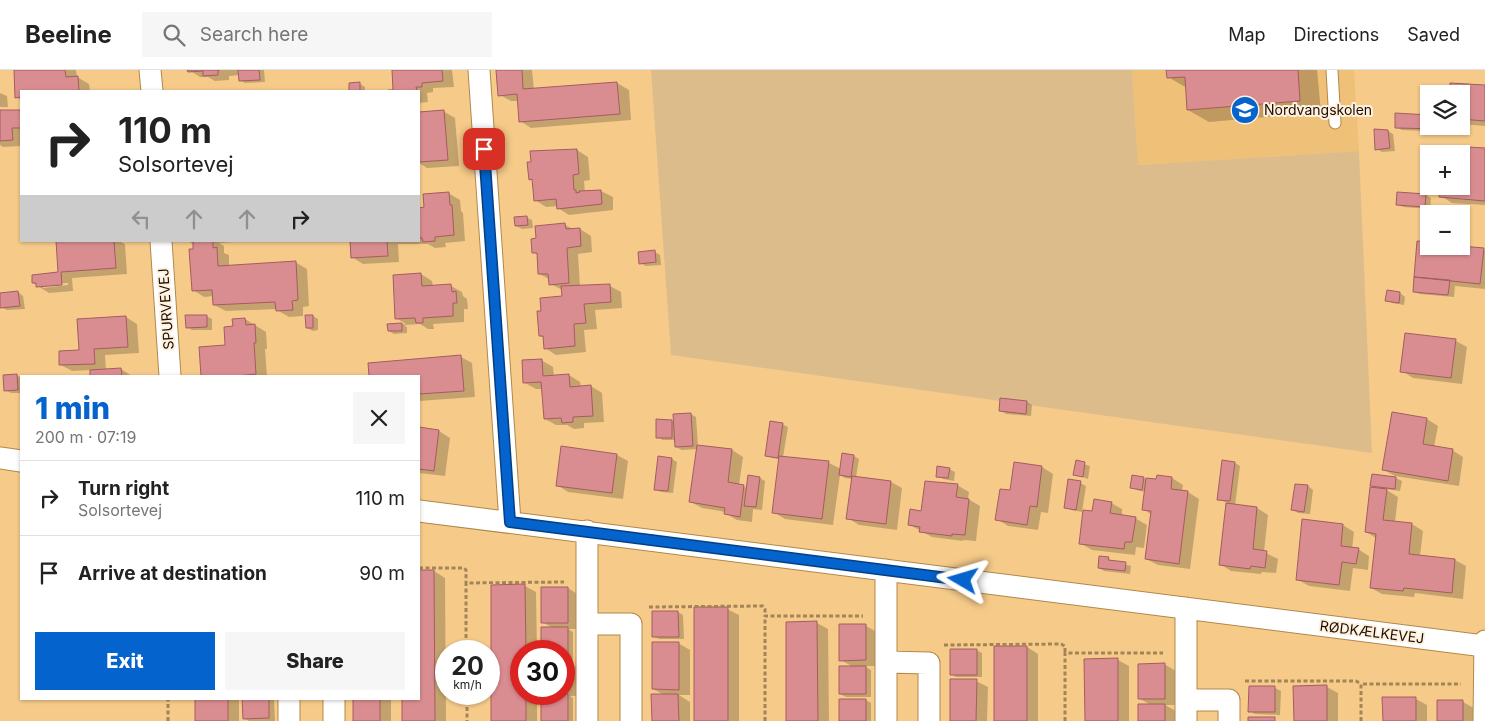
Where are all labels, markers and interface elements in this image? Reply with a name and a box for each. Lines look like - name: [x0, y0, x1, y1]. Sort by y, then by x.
- search box: [142, 12, 492, 57]
- text: Beeline: [25, 20, 112, 49]
- icon: search: [160, 21, 188, 49]
- text: Search here: [200, 23, 308, 46]
- text: Map: [1228, 24, 1266, 45]
- text: Directions: [1294, 24, 1379, 45]
- text: Saved: [1407, 24, 1460, 45]
- map controls: [1420, 85, 1470, 255]
- button: layers: [1420, 85, 1470, 135]
- school or university icon: Nordvangskolen: [1230, 95, 1260, 125]
- place label: Nordvangskolen: [1264, 101, 1372, 118]
- text: 110 m: [118, 109, 212, 151]
- icon: right: [35, 110, 100, 175]
- pin: [463, 128, 505, 170]
- icon: arrive: [470, 135, 498, 163]
- button: +: [1420, 145, 1470, 195]
- text: Solsortevej: [118, 151, 234, 177]
- icon: left: [127, 205, 155, 233]
- icon: ahead: [180, 205, 208, 233]
- icon: ahead: [233, 205, 261, 233]
- icon: right: [286, 205, 314, 233]
- button: −: [1420, 205, 1470, 255]
- street label: SPURVEVEJ: [154, 268, 177, 350]
- text: 1 min: [35, 390, 110, 426]
- button: close: [353, 392, 405, 444]
- text: 200 m · 07:19: [35, 427, 136, 447]
- text: Turn right: [78, 477, 169, 500]
- icon: right: [35, 484, 63, 512]
- text: 110 m: [356, 487, 405, 510]
- text: Solsortevej: [78, 500, 162, 520]
- position arrow: [936, 553, 988, 605]
- icon: arrive: [35, 559, 63, 587]
- text: Arrive at destination: [78, 562, 267, 585]
- text: 90 m: [359, 562, 405, 585]
- street label: RØDKÆLKEVEJ: [1319, 617, 1425, 646]
- button: Exit: [35, 632, 215, 690]
- button: Share: [225, 632, 405, 690]
- speed limit sign: 30: [510, 640, 575, 705]
- text: 20: [451, 651, 484, 681]
- text: km/h: [453, 677, 482, 692]

